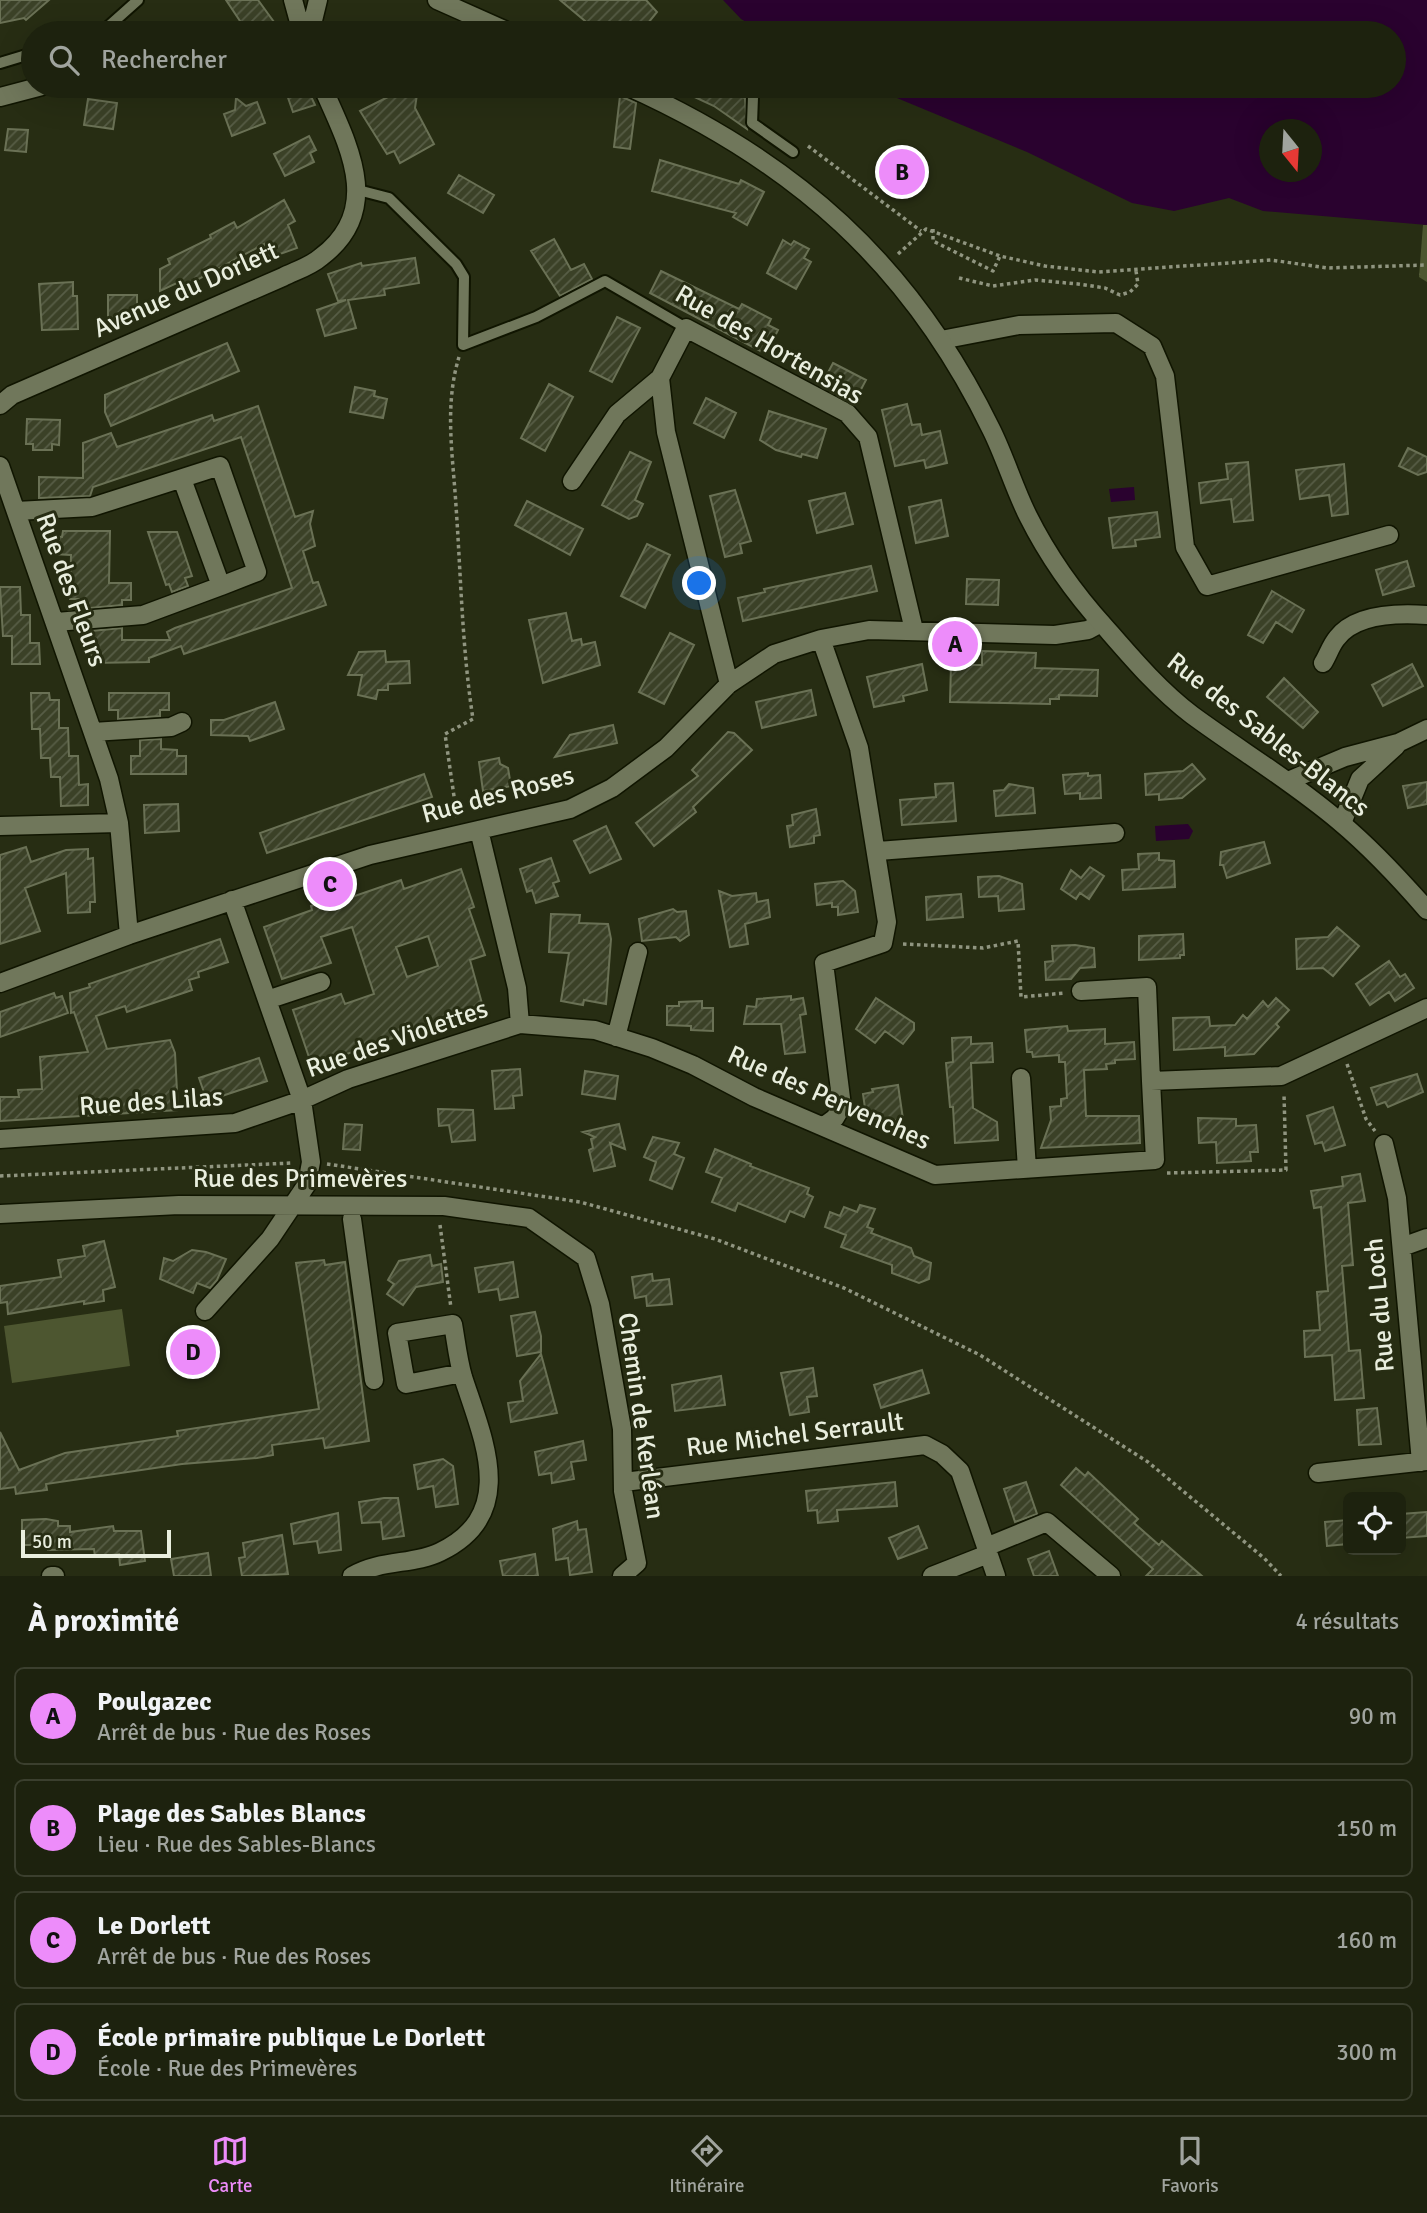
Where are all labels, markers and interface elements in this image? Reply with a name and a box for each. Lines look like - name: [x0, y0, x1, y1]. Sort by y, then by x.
- search box: [21, 21, 1406, 98]
- icon: search: [45, 41, 83, 79]
- text: Rechercher: [101, 44, 227, 76]
- north arrow: [1259, 119, 1322, 182]
- pin: B: [879, 146, 925, 198]
- street label: Avenue du Dorlett: [88, 235, 284, 345]
- street label: Rue des Hortensias: [669, 278, 869, 412]
- street label: Rue des Fleurs: [28, 509, 114, 671]
- your location: [682, 566, 716, 600]
- pin: A: [932, 618, 978, 670]
- street label: Rue des Sables-Blancs: [1160, 646, 1376, 824]
- street label: Rue des Roses: [418, 759, 578, 831]
- pin: C: [307, 858, 353, 910]
- street label: Rue des Violettes: [302, 993, 492, 1085]
- street label: Rue des Pervenches: [723, 1039, 935, 1157]
- street label: Rue des Lilas: [78, 1081, 224, 1123]
- street label: Rue des Primevères: [193, 1163, 407, 1195]
- street label: Rue du Loch: [1358, 1237, 1402, 1373]
- street label: Chemin de Kerléan: [611, 1311, 671, 1521]
- pin: D: [170, 1326, 216, 1378]
- street label: Rue Michel Serrault: [684, 1406, 906, 1464]
- map controls: [1343, 1492, 1406, 1555]
- button: locate: [1343, 1492, 1406, 1555]
- scale bar: [21, 1527, 172, 1559]
- text: 50 m: [32, 1530, 72, 1554]
- text: À proximité: [28, 1603, 179, 1640]
- text: 4 résultats: [1295, 1607, 1399, 1636]
- text: Poulgazec: [97, 1686, 212, 1718]
- text: A: [46, 1702, 60, 1731]
- text: 90 m: [1349, 1702, 1397, 1731]
- text: Arrêt de bus · Rue des Roses: [97, 1718, 371, 1747]
- text: Plage des Sables Blancs: [97, 1798, 366, 1830]
- text: B: [46, 1814, 60, 1843]
- text: 150 m: [1336, 1814, 1397, 1843]
- text: Lieu · Rue des Sables-Blancs: [97, 1830, 376, 1859]
- text: Le Dorlett: [97, 1910, 211, 1942]
- text: C: [46, 1926, 60, 1955]
- text: 160 m: [1336, 1926, 1397, 1955]
- text: Arrêt de bus · Rue des Roses: [97, 1942, 371, 1971]
- text: École primaire publique Le Dorlett: [97, 2022, 485, 2054]
- text: D: [45, 2038, 61, 2067]
- text: 300 m: [1336, 2038, 1397, 2067]
- text: École · Rue des Primevères: [97, 2054, 357, 2083]
- tab: Carte: [208, 2132, 253, 2198]
- tab: Itinéraire: [669, 2132, 744, 2198]
- tab: Favoris: [1161, 2132, 1219, 2198]

